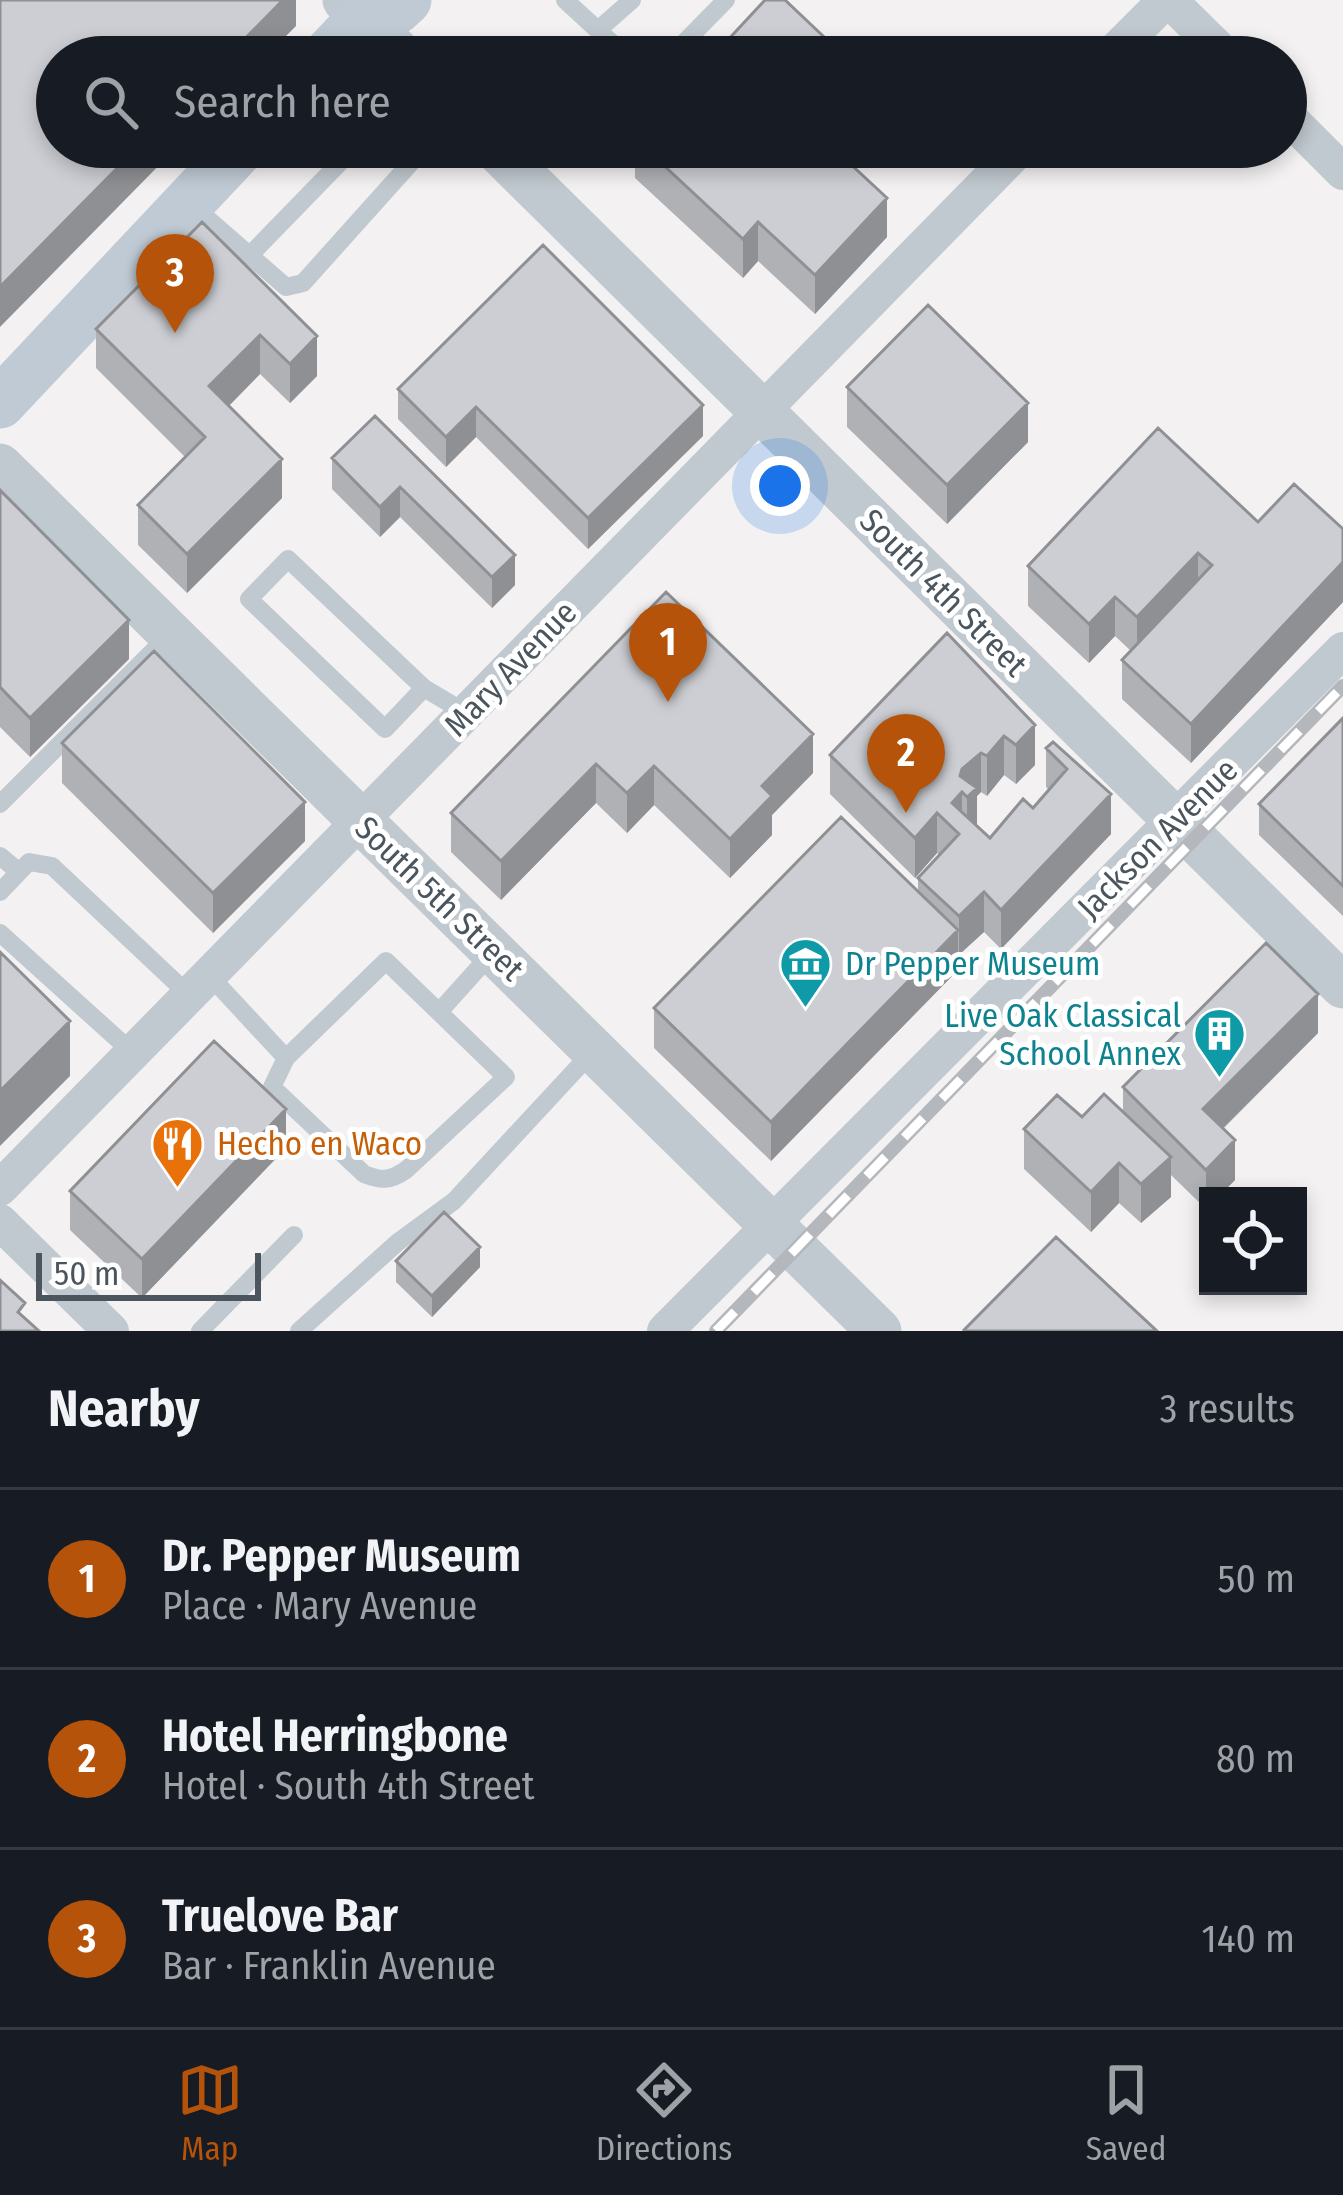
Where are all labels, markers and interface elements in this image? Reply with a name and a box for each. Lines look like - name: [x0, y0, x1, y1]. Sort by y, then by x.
- search box: [36, 36, 1307, 168]
- icon: search: [78, 69, 144, 135]
- text: Search here: [174, 75, 391, 129]
- pin: 3: [136, 234, 214, 333]
- your location: [750, 456, 810, 516]
- street label: South 4th Street: [851, 501, 1035, 685]
- street label: Mary Avenue: [436, 593, 585, 745]
- pin: 1: [629, 603, 707, 702]
- pin: 2: [867, 714, 945, 813]
- street label: Jackson Avenue: [1069, 750, 1246, 927]
- street label: South 5th Street: [347, 808, 532, 989]
- museum icon: Dr Pepper Museum: [778, 935, 834, 1009]
- place label: Dr Pepper Museum: [845, 944, 1100, 984]
- place label: Live Oak Classical School Annex: [944, 996, 1182, 1074]
- building icon: Live Oak Classical School Annex: [1192, 1006, 1248, 1080]
- restaurant icon: Hecho en Waco: [150, 1115, 206, 1189]
- place label: Hecho en Waco: [217, 1124, 422, 1164]
- map controls: [1199, 1187, 1307, 1295]
- button: locate: [1199, 1187, 1307, 1295]
- scale bar: [36, 1247, 261, 1300]
- text: 50 m: [54, 1254, 119, 1294]
- text: Nearby: [48, 1378, 200, 1440]
- text: 3 results: [1160, 1386, 1295, 1432]
- text: Dr. Pepper Museum: [162, 1529, 521, 1583]
- text: 1: [79, 1556, 95, 1602]
- text: 50 m: [1218, 1556, 1295, 1602]
- text: Place · Mary Avenue: [162, 1583, 477, 1629]
- text: Hotel Herringbone: [162, 1709, 508, 1763]
- text: 2: [78, 1736, 96, 1782]
- text: 80 m: [1216, 1736, 1295, 1782]
- text: Hotel · South 4th Street: [162, 1763, 534, 1809]
- text: Truelove Bar: [162, 1889, 398, 1943]
- text: 3: [78, 1916, 96, 1962]
- text: 140 m: [1201, 1916, 1295, 1962]
- text: Bar · Franklin Avenue: [162, 1943, 496, 1989]
- tab: Map: [177, 2057, 243, 2169]
- tab: Directions: [596, 2057, 732, 2169]
- tab: Saved: [1086, 2057, 1166, 2169]

